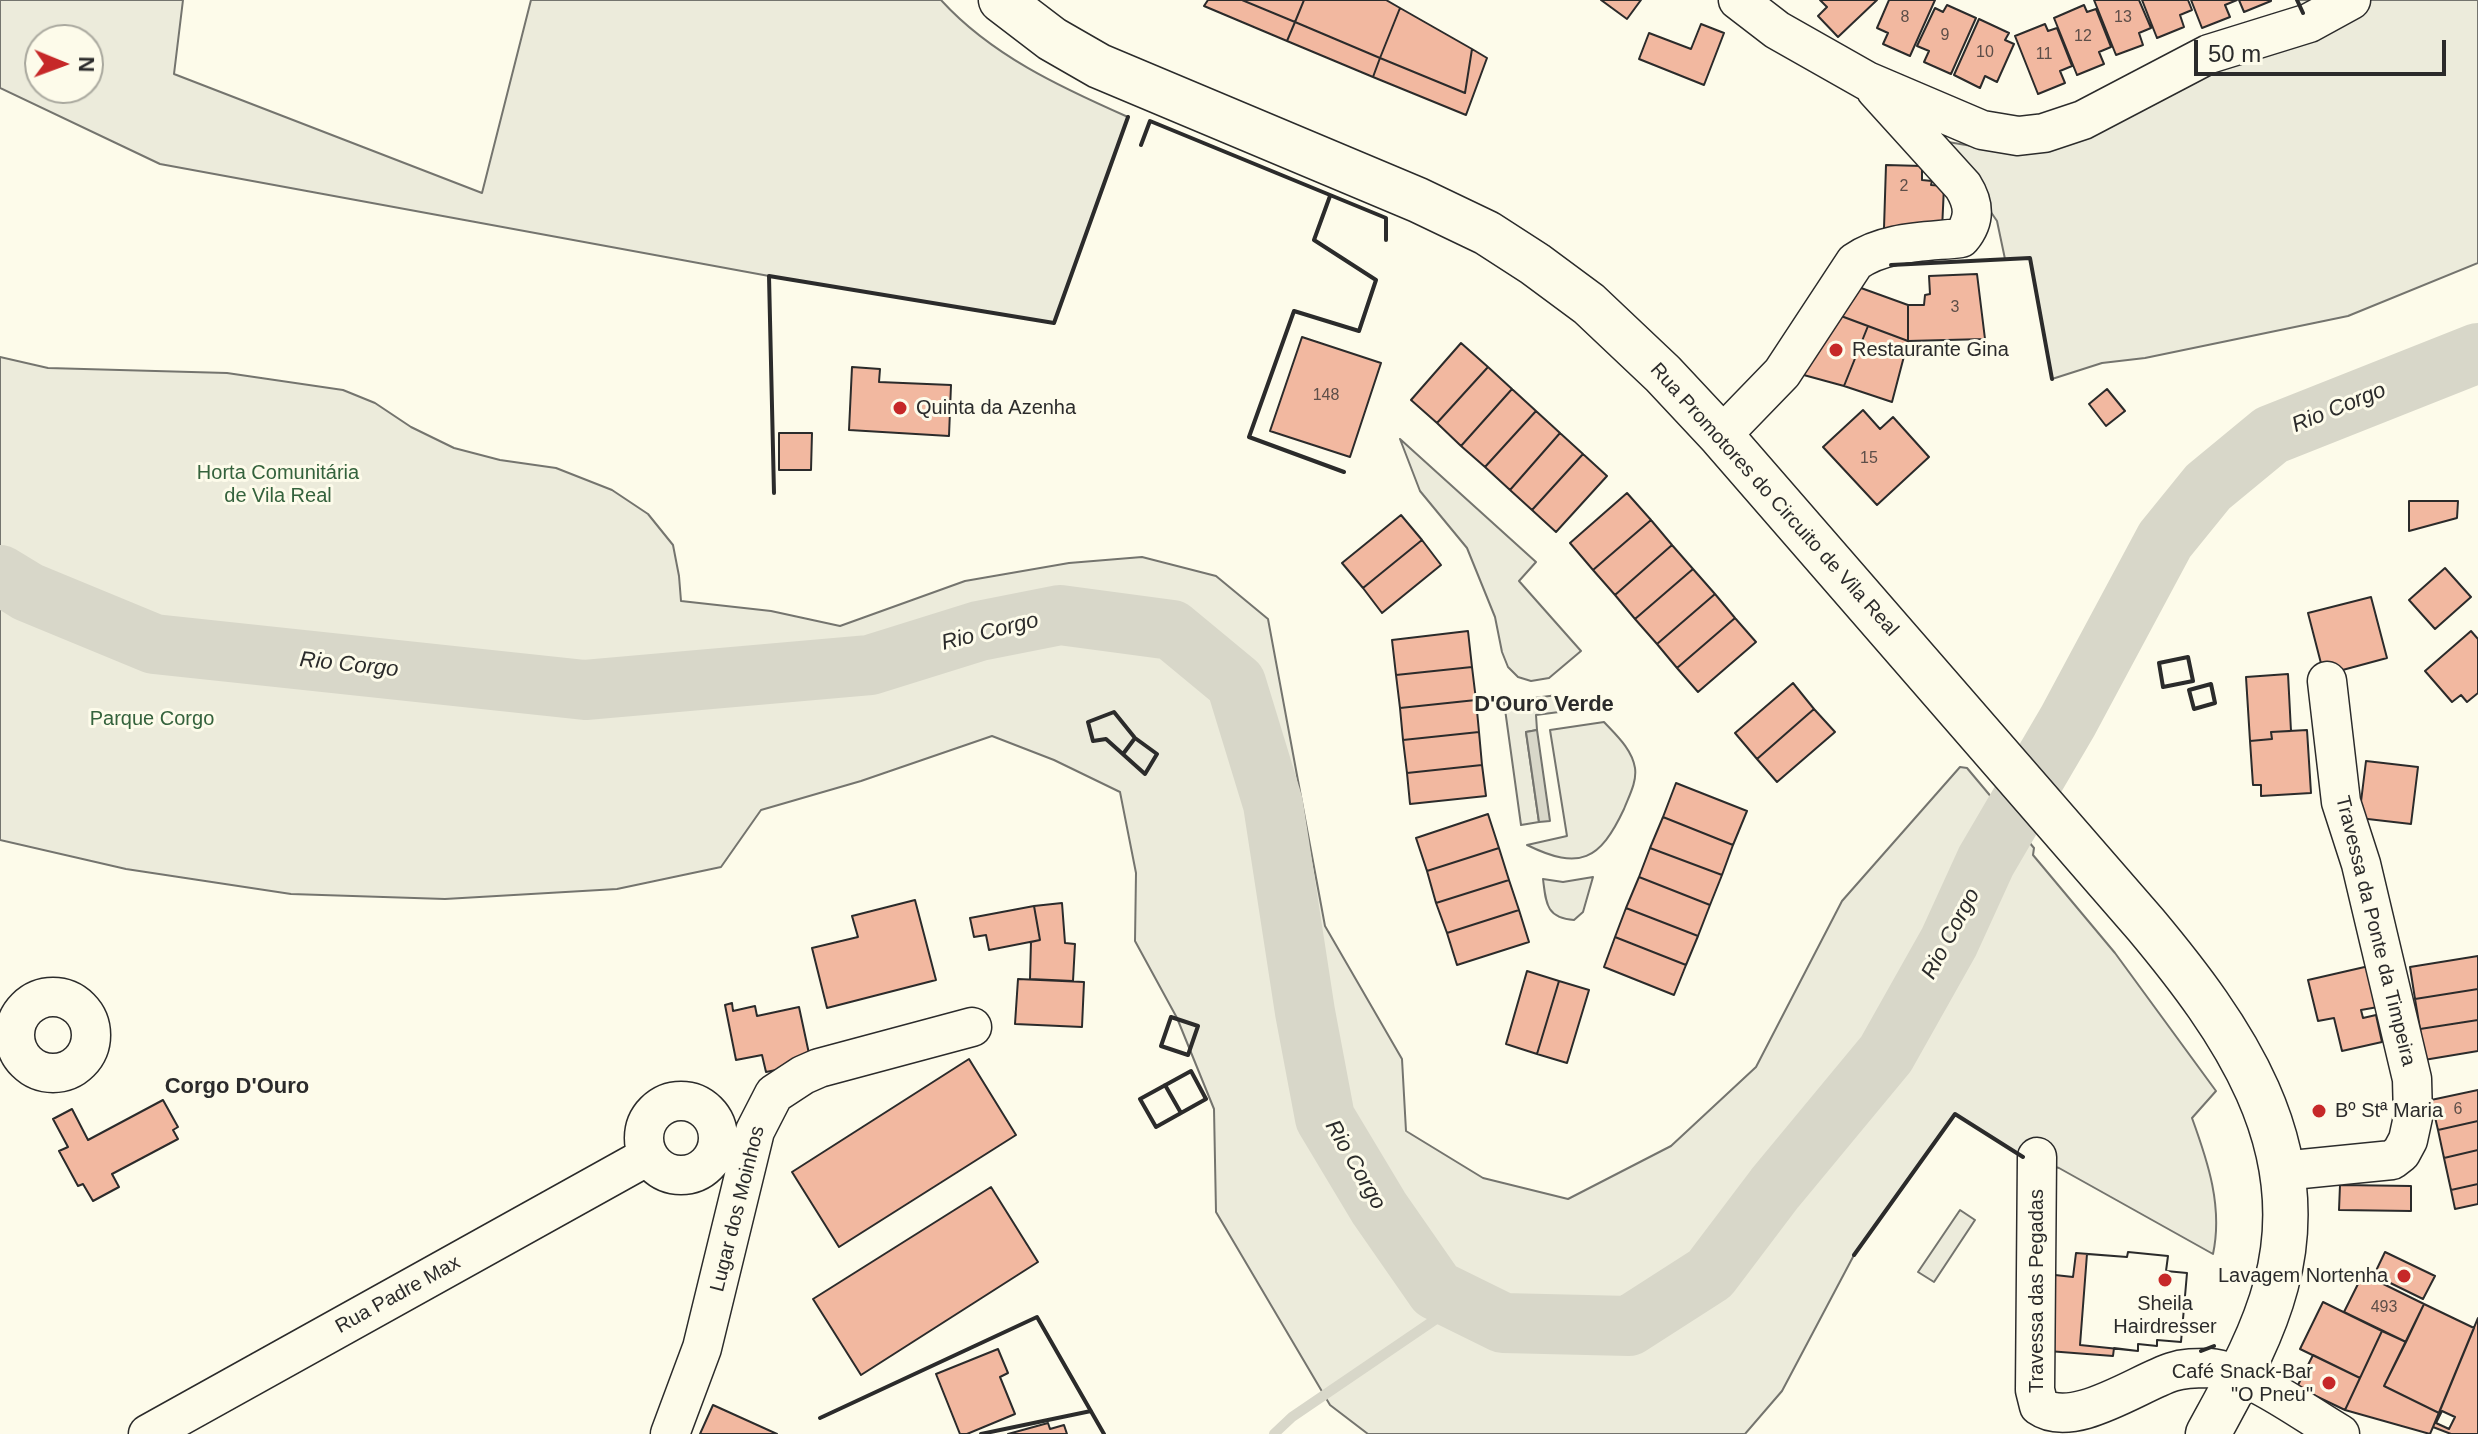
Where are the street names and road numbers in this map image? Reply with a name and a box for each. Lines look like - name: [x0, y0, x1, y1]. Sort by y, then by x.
- street label: Rua Promotores do Circuito de Vila Real: [1645, 358, 1903, 642]
- street label: Travessa da Ponte da Timpeira: [2330, 793, 2420, 1069]
- street label: Lugar dos Moinhos: [706, 1124, 770, 1294]
- street label: Travessa das Pegadas: [2025, 1189, 2049, 1393]
- street label: Rua Padre Max: [331, 1251, 465, 1339]

